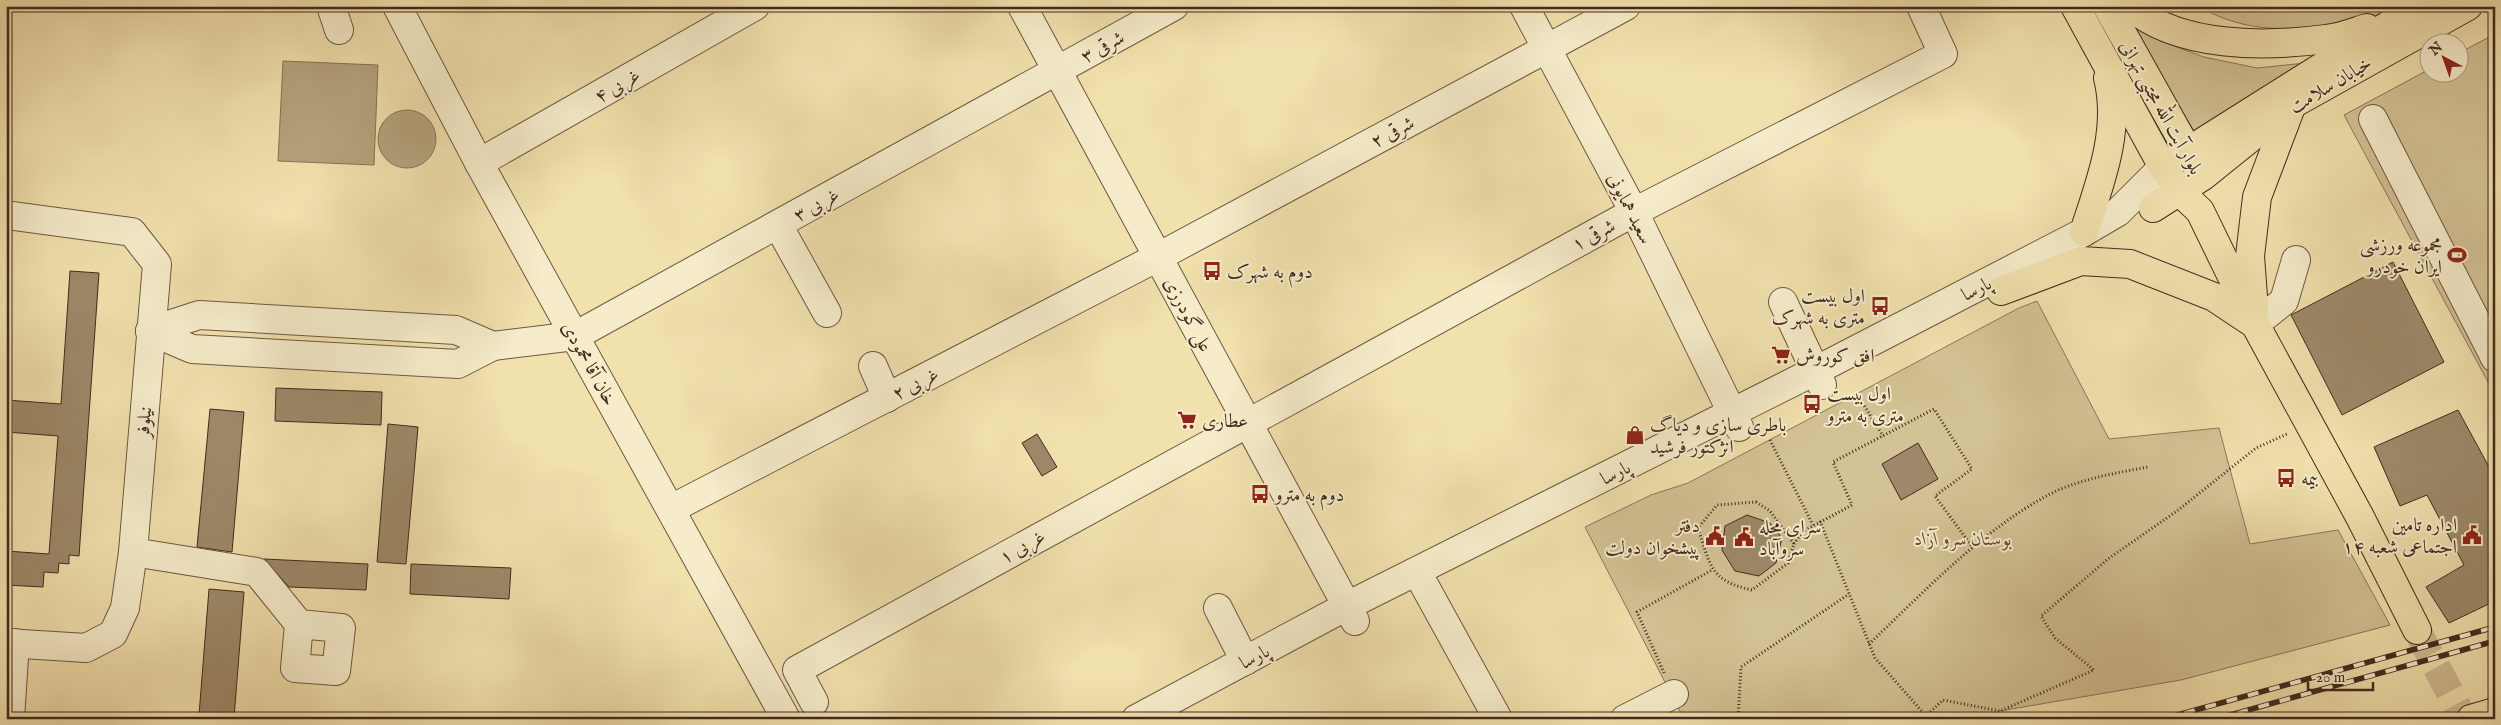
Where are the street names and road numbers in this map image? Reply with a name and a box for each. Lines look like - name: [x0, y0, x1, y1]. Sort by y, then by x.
- street label: ۳ شرقی: [1077, 26, 1129, 69]
- street label: بلوار آیت الله مجتبی تهرانی: [2112, 35, 2211, 180]
- street label: خیابان سلامت: [2285, 52, 2377, 120]
- street label: ۴ غربی: [591, 64, 646, 110]
- street label: ۲ شرقی: [1367, 111, 1419, 154]
- street label: سعید همایونی: [1601, 169, 1657, 248]
- street label: ۳ غربی: [790, 183, 845, 229]
- street label: ۱ شرقی: [1568, 214, 1620, 257]
- street label: پارسا: [1958, 271, 1997, 307]
- street label: علی گودرزی: [1157, 273, 1217, 357]
- street label: خان آقا محمودی: [555, 318, 621, 410]
- street label: ۲ غربی: [889, 363, 944, 407]
- street label: نیلوفر: [131, 405, 158, 441]
- street label: پارسا: [1597, 455, 1636, 491]
- street label: ۱ غربی: [996, 525, 1051, 571]
- street label: پارسا: [1236, 639, 1275, 676]

